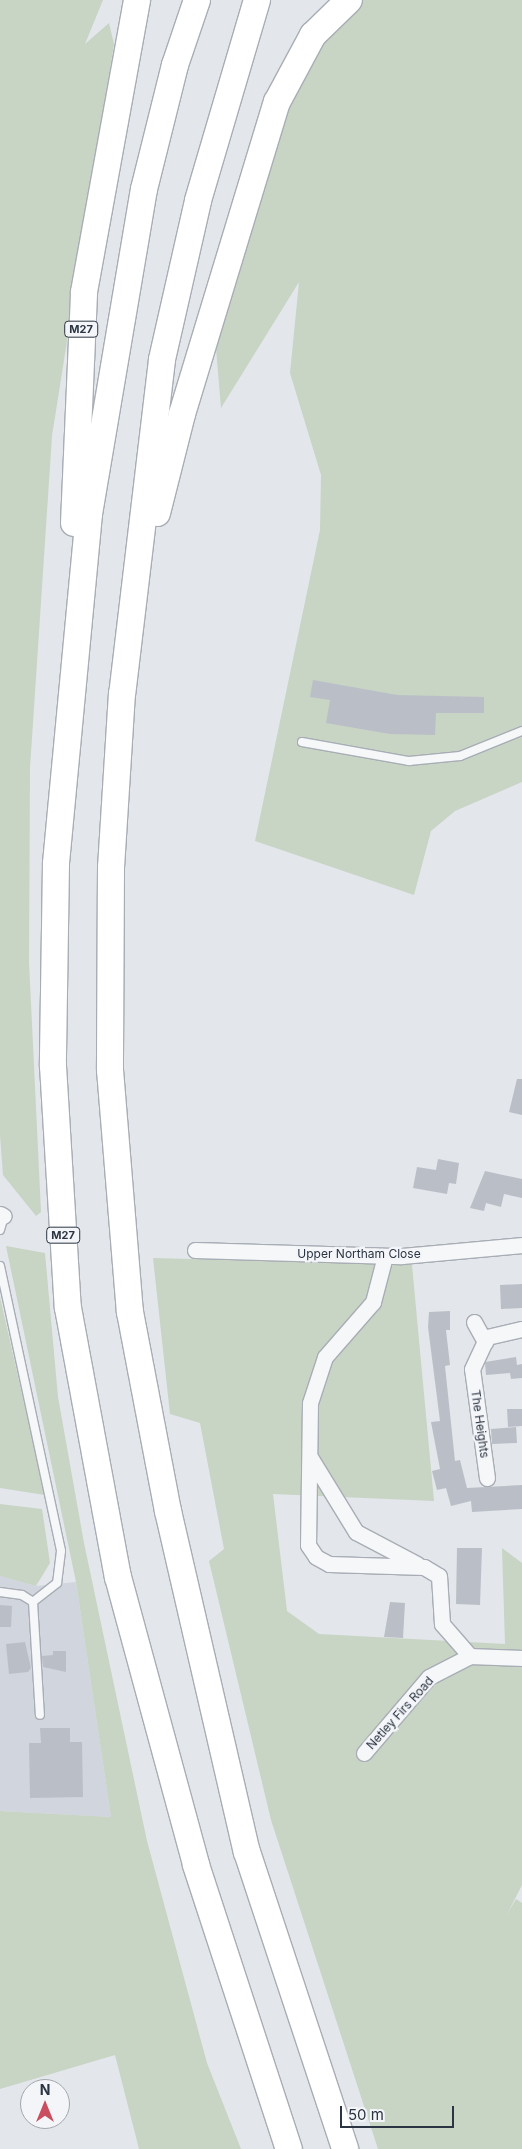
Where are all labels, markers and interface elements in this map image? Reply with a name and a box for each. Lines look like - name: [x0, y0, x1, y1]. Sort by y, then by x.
- road number: M27: [64, 320, 98, 338]
- road number: M27: [46, 1226, 80, 1244]
- street label: Upper Northam Close: [297, 1247, 421, 1261]
- street label: The Heights: [468, 1389, 492, 1459]
- street label: Netley Firs Road: [364, 1674, 436, 1752]
- north arrow: [20, 2079, 70, 2129]
- text: N: [40, 2081, 50, 2098]
- scale bar: [342, 2096, 456, 2128]
- text: 50 m: [348, 2105, 384, 2124]

